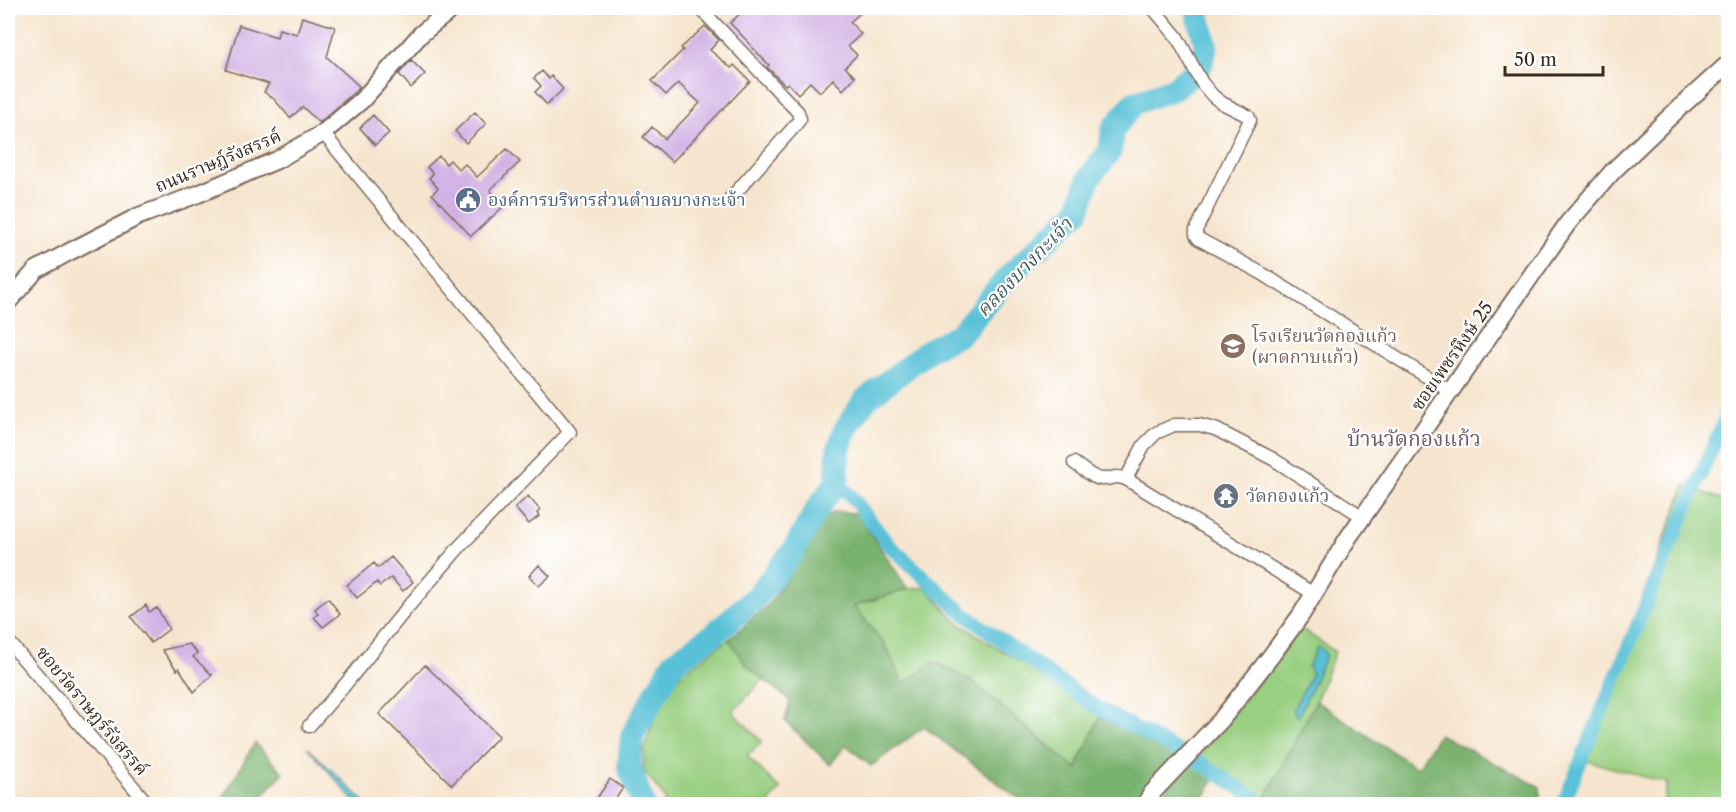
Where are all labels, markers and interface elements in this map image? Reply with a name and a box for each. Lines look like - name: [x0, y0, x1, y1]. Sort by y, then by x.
- scale bar: [1505, 39, 1602, 77]
- text: 50 m: [1514, 49, 1557, 71]
- street label: ถนนราษฎ์รังสรรค์: [152, 125, 284, 197]
- public building icon: องค์การบริหารส่วนตำบลบางกะเจ้า: [453, 185, 483, 215]
- place label: องค์การบริหารส่วนตำบลบางกะเจ้า: [488, 189, 746, 211]
- water label: คลองบางกะเจ้า: [971, 212, 1078, 322]
- street label: ซอยเพชรหึงษ์ 25: [1406, 297, 1498, 415]
- place label: โรงเรียนวัดกองแก้ว (ผาดกาบแก้ว): [1251, 323, 1397, 368]
- school or university icon: โรงเรียนวัดกองแก้ว (ผาดกาบแก้ว): [1218, 331, 1248, 361]
- district label: บ้านวัดกองแก้ว: [1347, 426, 1481, 451]
- temple icon: วัดกองแก้ว: [1211, 481, 1241, 511]
- place label: วัดกองแก้ว: [1246, 485, 1329, 507]
- street label: ซอยวัดราษฎร์รังสรรค์: [32, 642, 152, 780]

